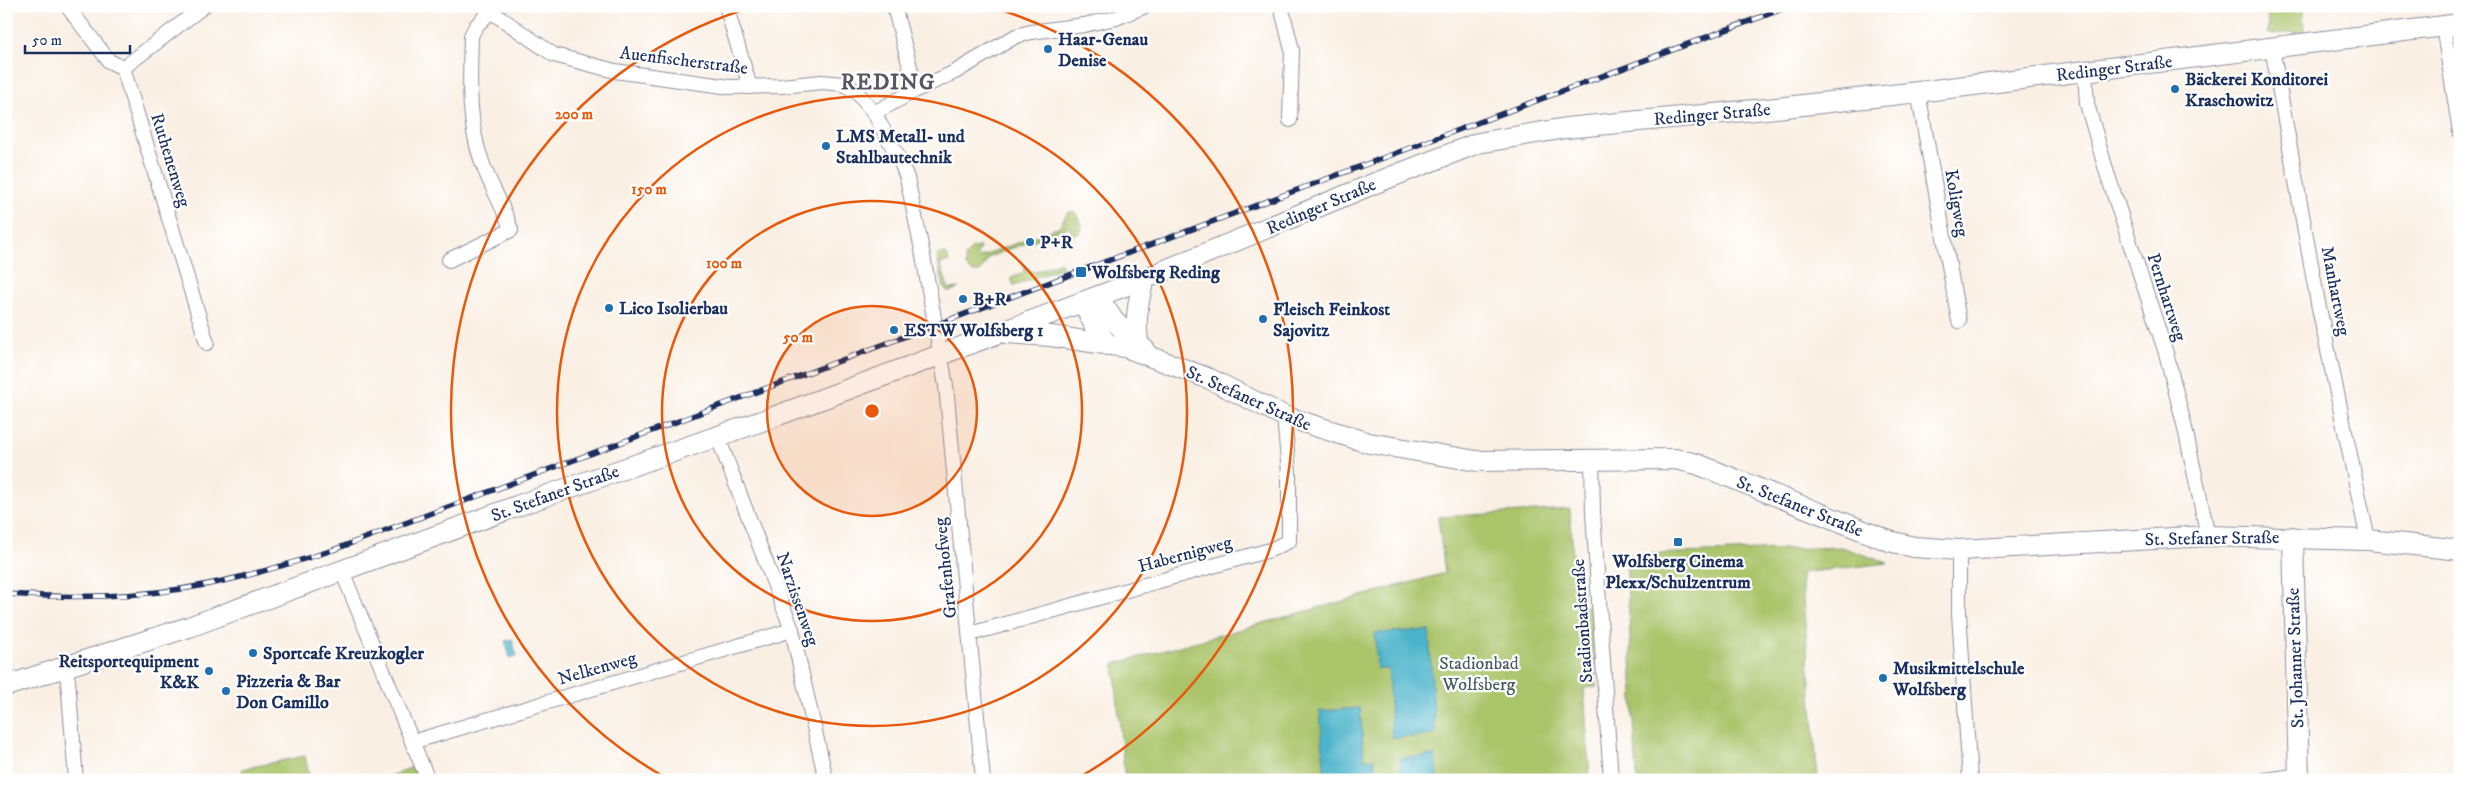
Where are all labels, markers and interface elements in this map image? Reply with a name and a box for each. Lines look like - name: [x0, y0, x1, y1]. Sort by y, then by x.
- scale bar: [25, 22, 130, 54]
- place label: Haar-Genau Denise: [1058, 29, 1149, 72]
- text: 50 m: [32, 31, 62, 50]
- street label: Auenfischerstraße: [619, 42, 749, 80]
- marker: Haar-Genau Denise: [1042, 43, 1054, 55]
- street label: Redinger Straße: [2055, 51, 2174, 87]
- district label: REDING: [841, 69, 935, 96]
- place label: Bäckerei Konditorei Kraschowitz: [2185, 69, 2328, 112]
- marker: Bäckerei Konditorei Kraschowitz: [2169, 83, 2181, 95]
- street label: Redinger Straße: [1653, 99, 1771, 131]
- text: 200 m: [555, 105, 594, 124]
- street label: Ruthenenweg: [145, 111, 195, 210]
- place label: LMS Metall- und Stahlbautechnik: [836, 126, 966, 169]
- marker: LMS Metall- und Stahlbautechnik: [820, 140, 832, 152]
- street label: Koligweg: [1939, 168, 1973, 239]
- street label: Redinger Straße: [1263, 174, 1380, 240]
- text: 150 m: [631, 180, 667, 199]
- place label: P+R: [1040, 232, 1074, 254]
- marker: P+R: [1024, 236, 1036, 248]
- street label: Manhartweg: [2316, 245, 2355, 338]
- street label: Pernhartweg: [2142, 251, 2191, 344]
- text: 100 m: [706, 254, 743, 273]
- place label: Wolfsberg Reding: [1091, 262, 1221, 284]
- marker: Wolfsberg Reding: [1074, 265, 1088, 279]
- place label: B+R: [973, 289, 1008, 311]
- marker: B+R: [957, 293, 969, 305]
- place label: Lico Isolierbau: [619, 298, 728, 320]
- place label: Fleisch Feinkost Sajovitz: [1273, 299, 1390, 342]
- marker: Lico Isolierbau: [603, 302, 615, 314]
- marker: Fleisch Feinkost Sajovitz: [1257, 313, 1269, 325]
- place label: ESTW Wolfsberg 1: [904, 320, 1044, 342]
- marker: ESTW Wolfsberg 1: [888, 324, 900, 336]
- text: 50 m: [782, 328, 814, 347]
- street label: St. Stefaner Straße: [1183, 361, 1315, 436]
- centre of rings: [863, 402, 881, 420]
- street label: St. Stefaner Straße: [488, 461, 622, 527]
- street label: St. Stefaner Straße: [1733, 472, 1866, 542]
- street label: Grafenhofweg: [930, 516, 962, 619]
- street label: St. Stefaner Straße: [2145, 527, 2280, 551]
- street label: Habernigweg: [1136, 532, 1235, 578]
- marker: Wolfsberg Cinema Plexx/Schulzentrum: [1672, 536, 1684, 548]
- street label: Narzissenweg: [771, 550, 823, 649]
- place label: Wolfsberg Cinema Plexx/Schulzentrum: [1605, 551, 1751, 594]
- street label: Stadionbadstraße: [1568, 558, 1598, 684]
- street label: St. Johanner Straße: [2283, 587, 2309, 729]
- place label: Sportcafe Kreuzkogler: [263, 643, 424, 665]
- marker: Sportcafe Kreuzkogler: [247, 647, 259, 659]
- street label: Nelkenweg: [556, 647, 639, 691]
- place label: Reitsportequipment K&K: [58, 651, 199, 694]
- park label: Stadionbad Wolfsberg: [1439, 653, 1519, 696]
- place label: Musikmittelschule Wolfsberg: [1892, 658, 2025, 701]
- marker: Reitsportequipment K&K: [203, 665, 215, 677]
- place label: Pizzeria & Bar Don Camillo: [236, 671, 341, 714]
- marker: Musikmittelschule Wolfsberg: [1877, 672, 1889, 684]
- marker: Pizzeria & Bar Don Camillo: [220, 685, 232, 697]

